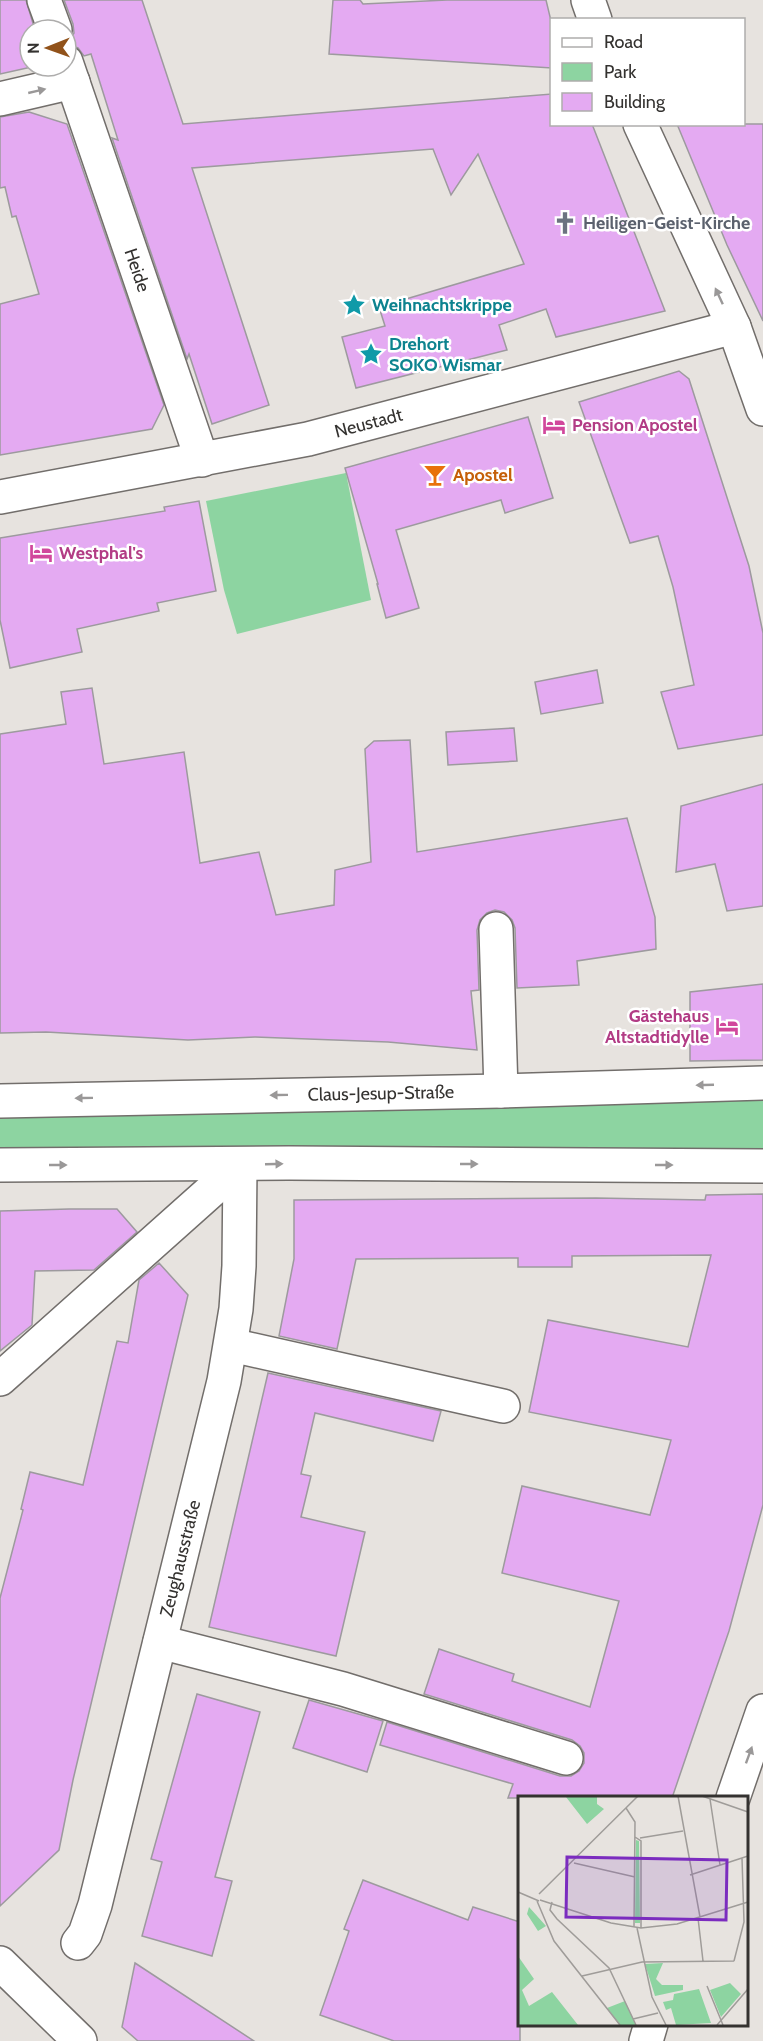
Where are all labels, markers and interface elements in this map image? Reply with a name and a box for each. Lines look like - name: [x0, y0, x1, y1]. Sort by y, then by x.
- north arrow: [18, 18, 78, 78]
- legend: [550, 18, 745, 126]
- text: Road: [604, 31, 643, 53]
- text: N: [24, 42, 43, 54]
- text: Park: [604, 61, 637, 83]
- one-way arrow: [27, 85, 46, 95]
- text: Building: [604, 91, 666, 113]
- church icon: Heiligen-Geist-Kirche: [552, 210, 578, 236]
- place label: Heiligen-Geist-Kirche: [583, 212, 750, 234]
- street label: Heide: [119, 245, 155, 295]
- one-way arrow: [715, 287, 724, 304]
- place icon: Weihnachtskrippe: [341, 292, 367, 318]
- place label: Weihnachtskrippe: [372, 294, 512, 316]
- place label: Drehort SOKO Wismar: [389, 333, 501, 376]
- place icon: Drehort SOKO Wismar: [358, 341, 384, 367]
- street label: Neustadt: [332, 404, 405, 443]
- hotel icon: Pension Apostel: [541, 412, 567, 438]
- place label: Pension Apostel: [572, 414, 698, 436]
- bar icon: Apostel: [422, 462, 448, 488]
- place label: Apostel: [453, 464, 513, 486]
- hotel icon: Westphal's: [28, 540, 54, 566]
- place label: Westphal's: [59, 542, 144, 564]
- place label: Gästehaus Altstadtidylle: [605, 1005, 709, 1048]
- hotel icon: Gästehaus Altstadtidylle: [714, 1013, 740, 1039]
- one-way arrow: [695, 1080, 714, 1089]
- street label: Claus-Jesup-Straße: [307, 1081, 454, 1106]
- one-way arrow: [269, 1090, 288, 1100]
- one-way arrow: [74, 1093, 93, 1103]
- one-way arrow: [265, 1159, 284, 1169]
- one-way arrow: [460, 1159, 479, 1169]
- one-way arrow: [49, 1160, 68, 1170]
- one-way arrow: [655, 1160, 674, 1170]
- street label: Zeughausstraße: [155, 1498, 205, 1619]
- one-way arrow: [744, 1745, 754, 1763]
- inset map: [518, 1796, 748, 2026]

